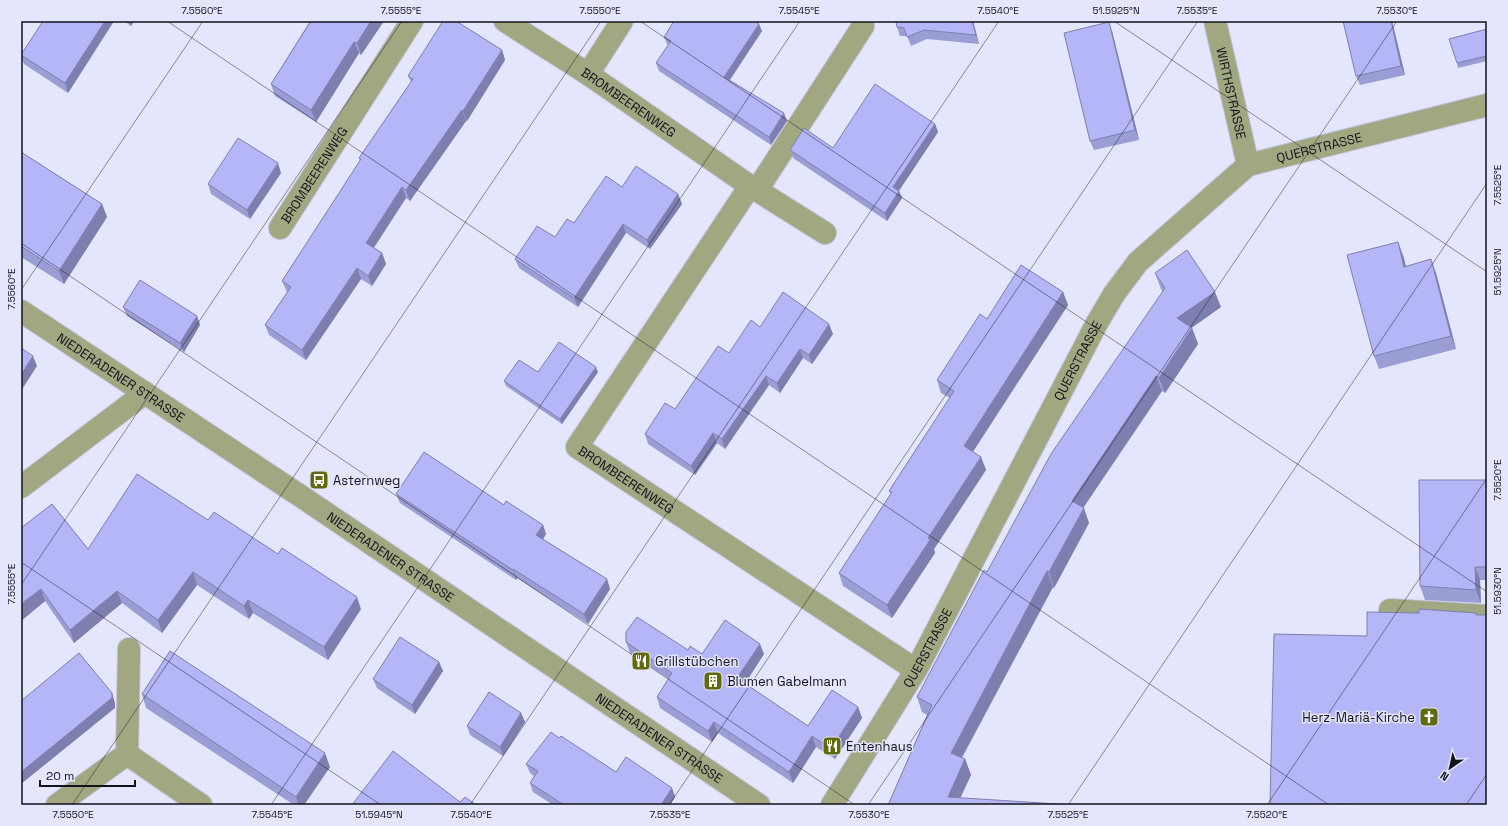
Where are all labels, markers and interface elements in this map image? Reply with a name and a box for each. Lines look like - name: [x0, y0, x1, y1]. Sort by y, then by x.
- text: 7.5560°E: [181, 4, 223, 17]
- text: 7.5555°E: [381, 4, 422, 17]
- text: 7.5550°E: [579, 4, 621, 17]
- text: 7.5545°E: [778, 4, 820, 17]
- text: 7.5540°E: [977, 4, 1019, 17]
- text: 51.5925°N: [1092, 4, 1140, 17]
- text: 7.5535°E: [1177, 4, 1218, 17]
- text: 7.5530°E: [1376, 4, 1418, 17]
- street label: WIRTHSTRASSE: [1212, 46, 1250, 141]
- street label: BROMBEERENWEG: [578, 64, 679, 141]
- street label: BROMBEERENWEG: [277, 124, 351, 227]
- street label: QUERSTRASSE: [1275, 129, 1364, 167]
- text: 7.5525°E: [1491, 164, 1504, 205]
- text: 51.5925°N: [1491, 248, 1504, 296]
- text: 7.5560°E: [5, 268, 18, 310]
- street label: QUERSTRASSE: [1050, 318, 1106, 404]
- street label: NIEDERADENER STRASSE: [54, 329, 188, 426]
- street label: BROMBEERENWEG: [575, 442, 677, 518]
- text: 7.5520°E: [1491, 459, 1504, 501]
- bus stop icon: Asternweg: [308, 469, 330, 491]
- place label: Asternweg: [333, 472, 400, 489]
- street label: NIEDERADENER STRASSE: [324, 508, 457, 606]
- text: 7.5555°E: [5, 563, 18, 604]
- text: 51.5930°N: [1491, 567, 1504, 615]
- street label: QUERSTRASSE: [899, 605, 956, 691]
- restaurant icon: Grillstübchen: [630, 650, 652, 672]
- place label: Grillstübchen: [655, 653, 738, 670]
- building icon: Blumen Gabelmann: [702, 670, 724, 692]
- place label: Blumen Gabelmann: [727, 673, 847, 690]
- street label: NIEDERADENER STRASSE: [592, 689, 726, 787]
- church icon: Herz-Mariä-Kirche: [1418, 706, 1440, 728]
- place label: Herz-Mariä-Kirche: [1302, 709, 1415, 726]
- restaurant icon: Entenhaus: [821, 735, 843, 757]
- place label: Entenhaus: [846, 738, 913, 755]
- north arrow: [1430, 748, 1470, 788]
- scale bar: [40, 762, 135, 788]
- text: 20 m: [46, 768, 74, 784]
- text: N: [1437, 768, 1451, 784]
- text: 7.5550°E: [52, 808, 94, 821]
- text: 7.5545°E: [251, 808, 293, 821]
- text: 51.5945°N: [355, 808, 403, 821]
- text: 7.5540°E: [450, 808, 492, 821]
- text: 7.5535°E: [650, 808, 691, 821]
- text: 7.5530°E: [848, 808, 890, 821]
- text: 7.5525°E: [1048, 808, 1089, 821]
- text: 7.5520°E: [1246, 808, 1288, 821]

